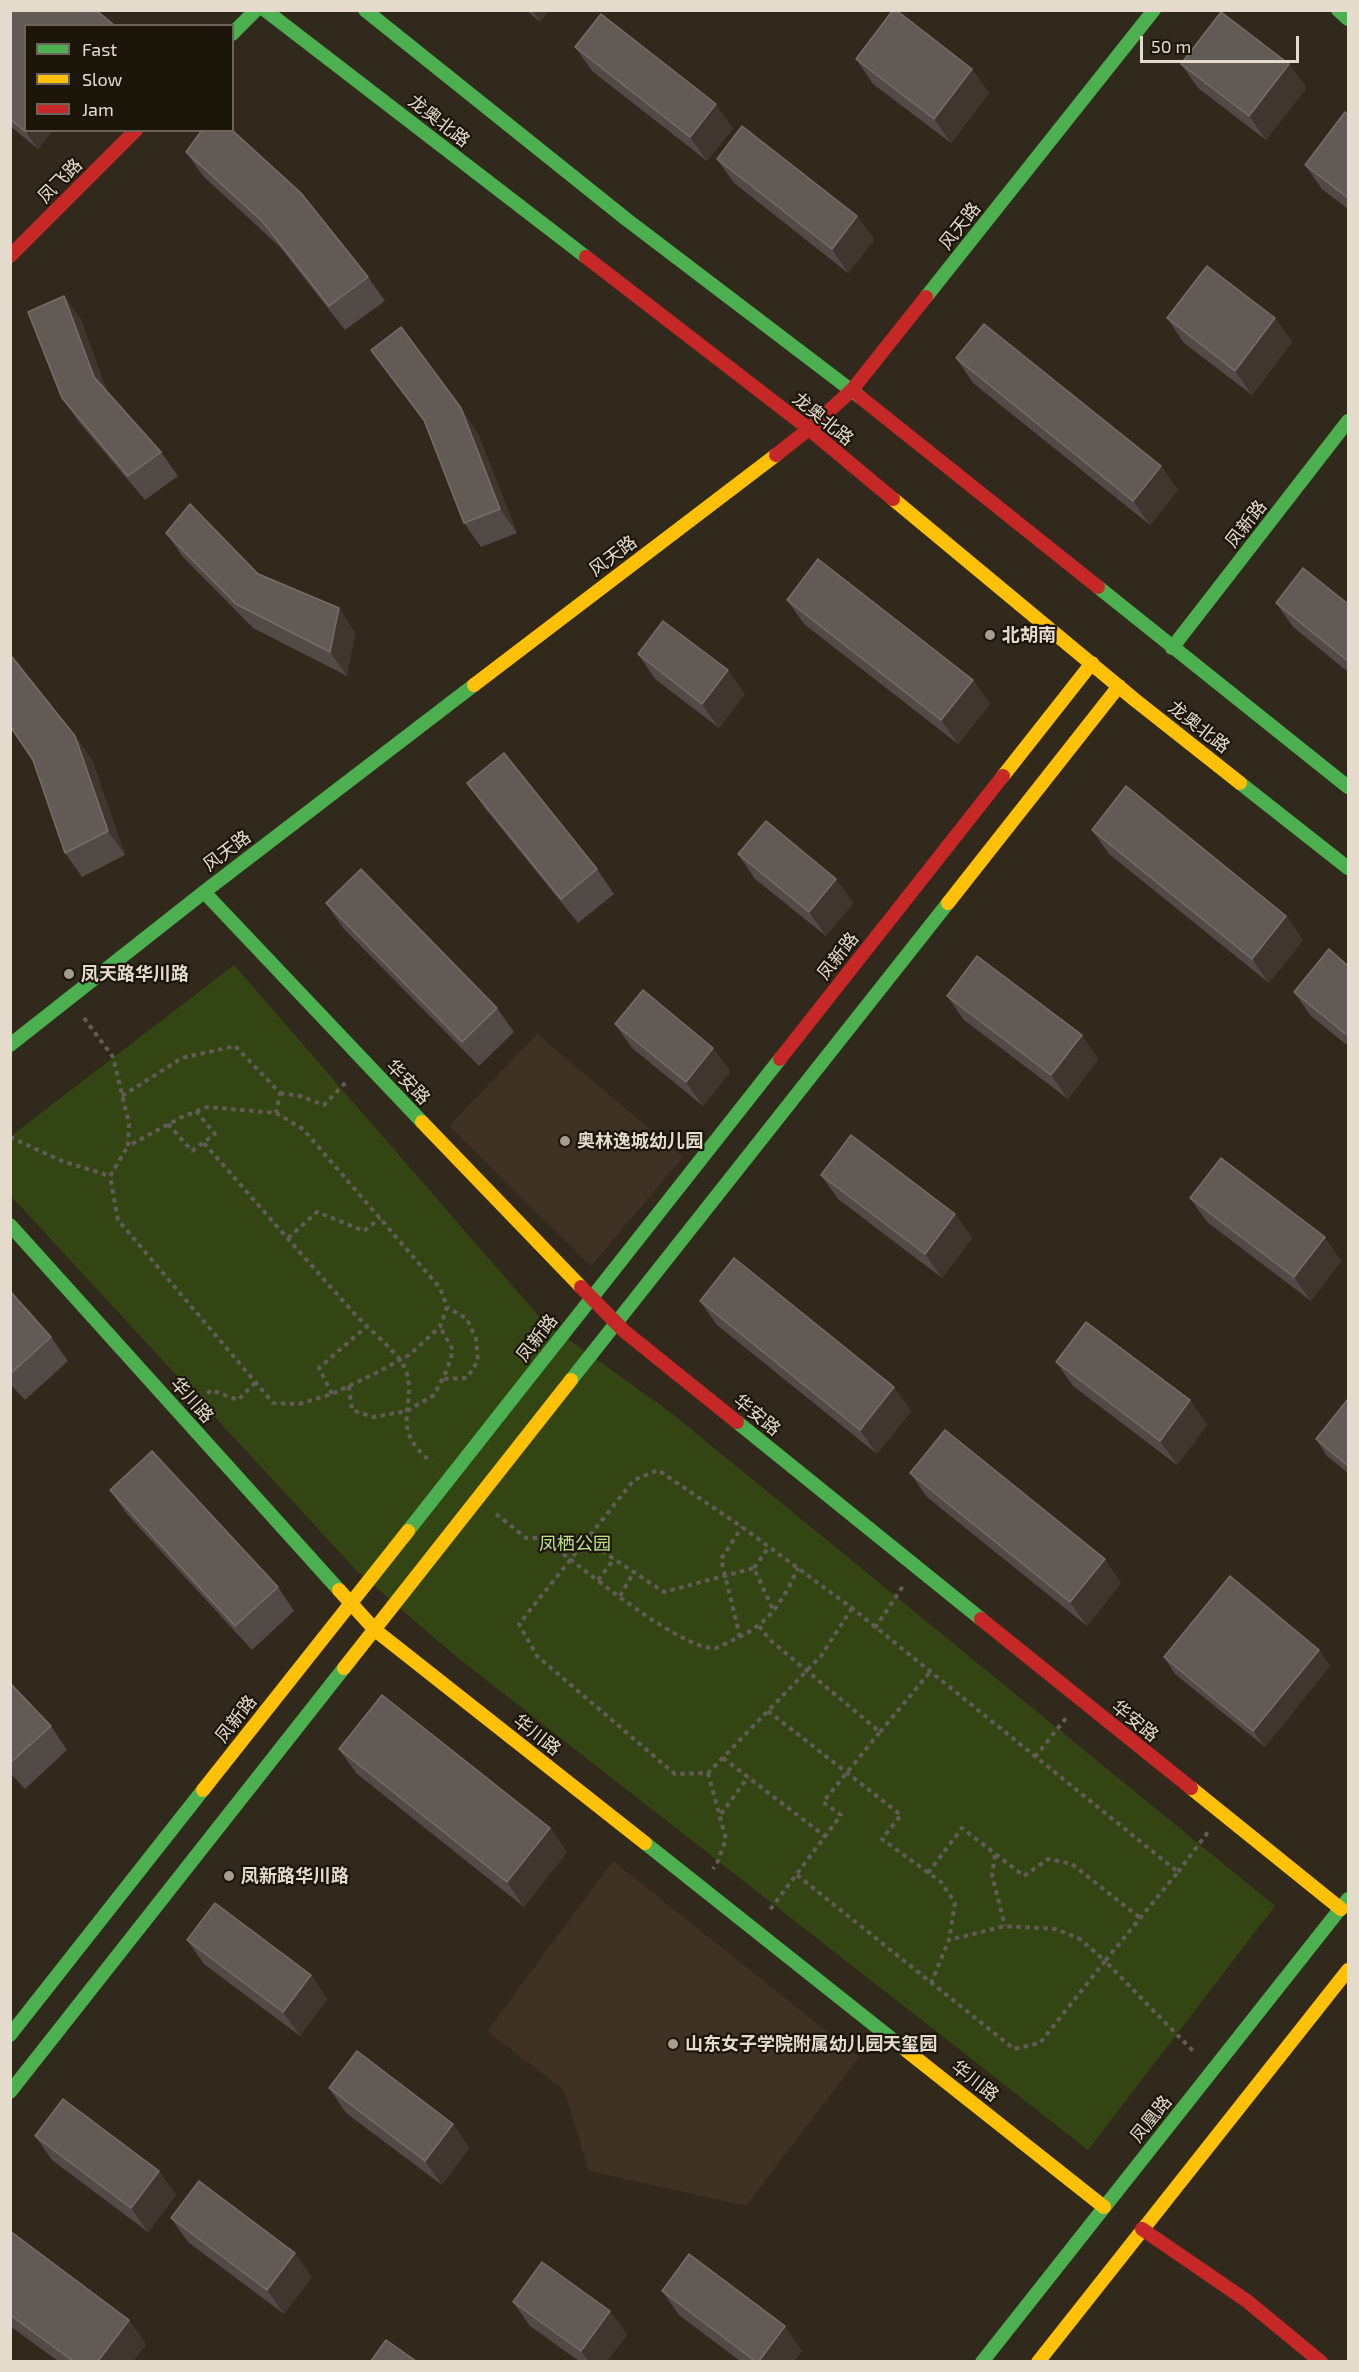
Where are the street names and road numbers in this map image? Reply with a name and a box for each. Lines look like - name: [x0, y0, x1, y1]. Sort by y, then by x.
- street label: 龙奥北路: [404, 90, 474, 152]
- street label: 凤飞路: [33, 154, 87, 208]
- street label: 风天路: [935, 198, 985, 254]
- street label: 龙奥北路: [788, 388, 858, 450]
- street label: 凤新路: [1221, 496, 1271, 552]
- street label: 风天路: [585, 531, 641, 581]
- street label: 龙奥北路: [1164, 696, 1234, 758]
- street label: 风天路: [199, 826, 255, 876]
- street label: 凤新路: [813, 928, 863, 984]
- street label: 华安路: [381, 1055, 435, 1109]
- street label: 凤新路: [512, 1310, 562, 1366]
- street label: 华川路: [166, 1373, 218, 1427]
- street label: 华安路: [729, 1390, 785, 1440]
- street label: 凤新路: [211, 1691, 261, 1747]
- street label: 华安路: [1107, 1696, 1163, 1746]
- street label: 华川路: [509, 1710, 565, 1760]
- street label: 华川路: [947, 2056, 1003, 2106]
- street label: 凤凰路: [1126, 2091, 1176, 2147]

